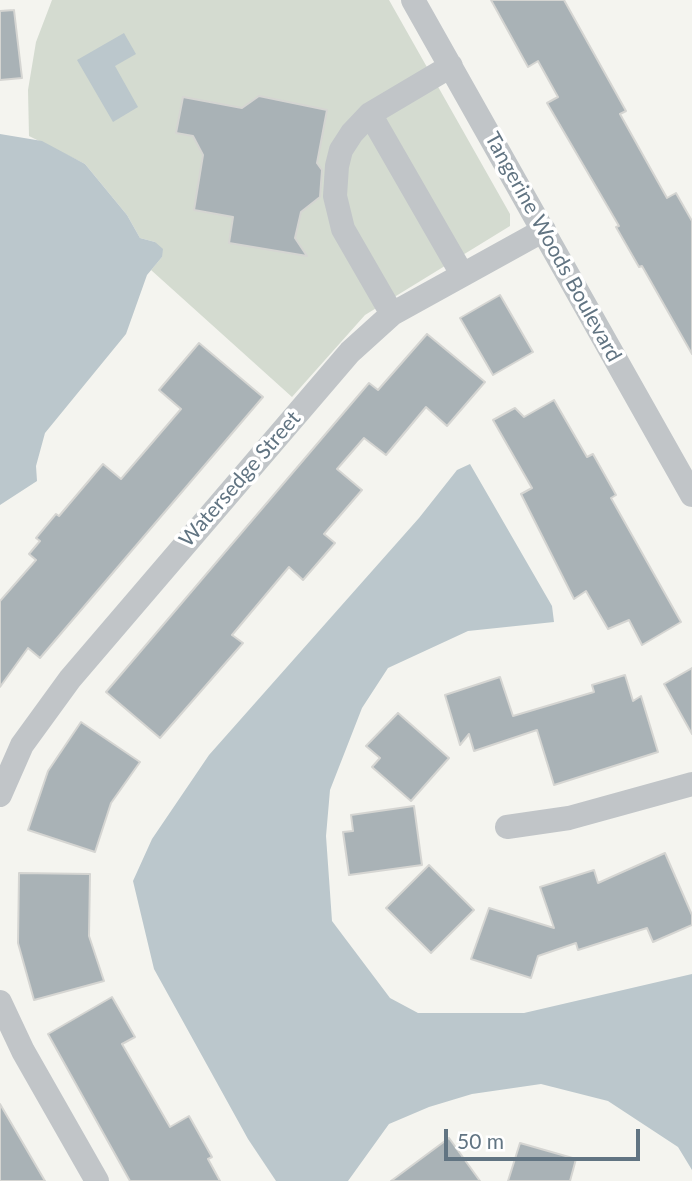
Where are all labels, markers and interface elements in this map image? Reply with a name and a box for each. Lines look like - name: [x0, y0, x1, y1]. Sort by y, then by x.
- street label: Tangerine Woods Boulevard: [479, 128, 627, 366]
- street label: Watersedge Street: [174, 406, 306, 552]
- scale bar: [447, 1114, 643, 1158]
- text: 50 m: [457, 1128, 504, 1153]

